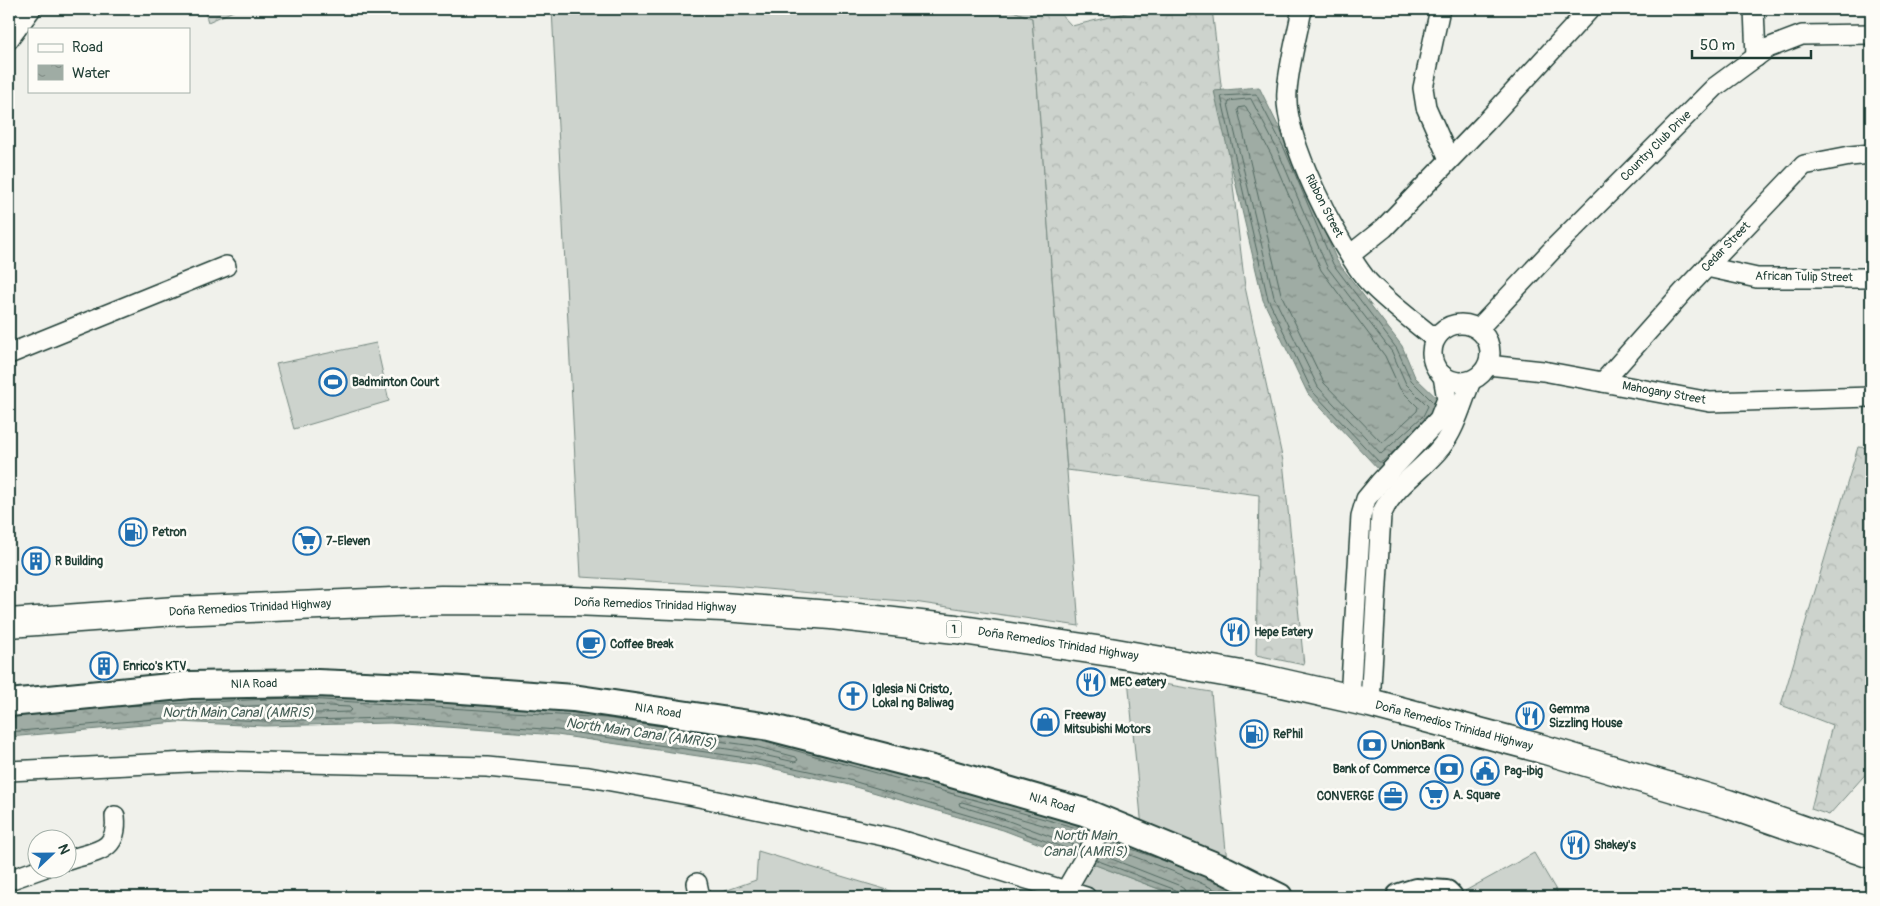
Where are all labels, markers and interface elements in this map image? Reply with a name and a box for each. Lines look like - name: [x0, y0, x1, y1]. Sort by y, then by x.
- legend: [28, 28, 190, 92]
- scale bar: [1692, 28, 1811, 60]
- text: 50 m: [1700, 36, 1735, 55]
- text: Road: [72, 38, 103, 57]
- text: Water: [72, 64, 111, 83]
- street label: Country Club Drive: [1618, 107, 1695, 184]
- street label: Ribbon Street: [1302, 172, 1346, 240]
- street label: Cedar Street: [1698, 219, 1754, 275]
- street label: African Tulip Street: [1755, 269, 1853, 285]
- sports icon: Badminton Court: [318, 367, 348, 397]
- place label: Badminton Court: [352, 375, 440, 390]
- street label: Mahogany Street: [1621, 378, 1707, 408]
- fuel station icon: Petron: [118, 517, 148, 547]
- place label: Petron: [152, 525, 187, 540]
- supermarket icon: 7-Eleven: [292, 526, 322, 556]
- place label: 7-Eleven: [326, 534, 371, 549]
- building icon: R Building: [21, 546, 51, 576]
- place label: R Building: [55, 554, 103, 569]
- street label: Doña Remedios Trinidad Highway: [573, 595, 737, 615]
- street label: Doña Remedios Trinidad Highway: [168, 596, 332, 620]
- restaurant icon: Hepe Eatery: [1220, 617, 1250, 647]
- road number: 1: [946, 620, 962, 638]
- street label: Doña Remedios Trinidad Highway: [977, 624, 1139, 664]
- place label: Hepe Eatery: [1254, 625, 1314, 640]
- cafe icon: Coffee Break: [576, 629, 606, 659]
- place label: Coffee Break: [610, 637, 674, 652]
- building icon: Enrico's KTV: [89, 651, 119, 681]
- place label: Enrico's KTV: [123, 659, 186, 674]
- restaurant icon: MEC eatery: [1076, 667, 1106, 697]
- place label: MEC eatery: [1110, 675, 1167, 690]
- street label: NIA Road: [230, 676, 278, 692]
- church icon: Iglesia Ni Cristo, Lokal ng Baliwag: [838, 681, 868, 711]
- place label: Iglesia Ni Cristo, Lokal ng Baliwag: [872, 682, 954, 711]
- street label: Doña Remedios Trinidad Highway: [1374, 698, 1534, 754]
- street label: NIA Road: [634, 700, 682, 722]
- restaurant icon: Gemma Sizzling House: [1515, 701, 1545, 731]
- place label: Gemma Sizzling House: [1549, 702, 1623, 731]
- water label: North Main Canal (AMRIS): [162, 704, 314, 721]
- shop icon: Freeway Mitsubishi Motors: [1030, 707, 1060, 737]
- place label: Freeway Mitsubishi Motors: [1064, 708, 1151, 737]
- water label: North Main Canal (AMRIS): [565, 714, 717, 752]
- fuel station icon: RePhil: [1239, 719, 1269, 749]
- place label: RePhil: [1273, 727, 1303, 742]
- bank icon: UnionBank: [1357, 730, 1387, 760]
- place label: UnionBank: [1391, 738, 1446, 753]
- bank icon: Bank of Commerce: [1434, 754, 1464, 784]
- public building icon: Pag-ibig: [1470, 756, 1500, 786]
- place label: Bank of Commerce: [1333, 762, 1431, 777]
- place label: Pag-ibig: [1504, 764, 1543, 779]
- supermarket icon: A. Square: [1419, 780, 1449, 810]
- office icon: CONVERGE: [1378, 781, 1408, 811]
- place label: A. Square: [1453, 788, 1501, 803]
- street label: NIA Road: [1027, 789, 1077, 817]
- place label: CONVERGE: [1317, 789, 1375, 804]
- water label: North Main Canal (AMRIS): [1043, 827, 1127, 860]
- north arrow: [28, 828, 78, 878]
- restaurant icon: Shakey's: [1560, 830, 1590, 860]
- place label: Shakey's: [1594, 838, 1636, 853]
- text: N: [54, 842, 73, 857]

